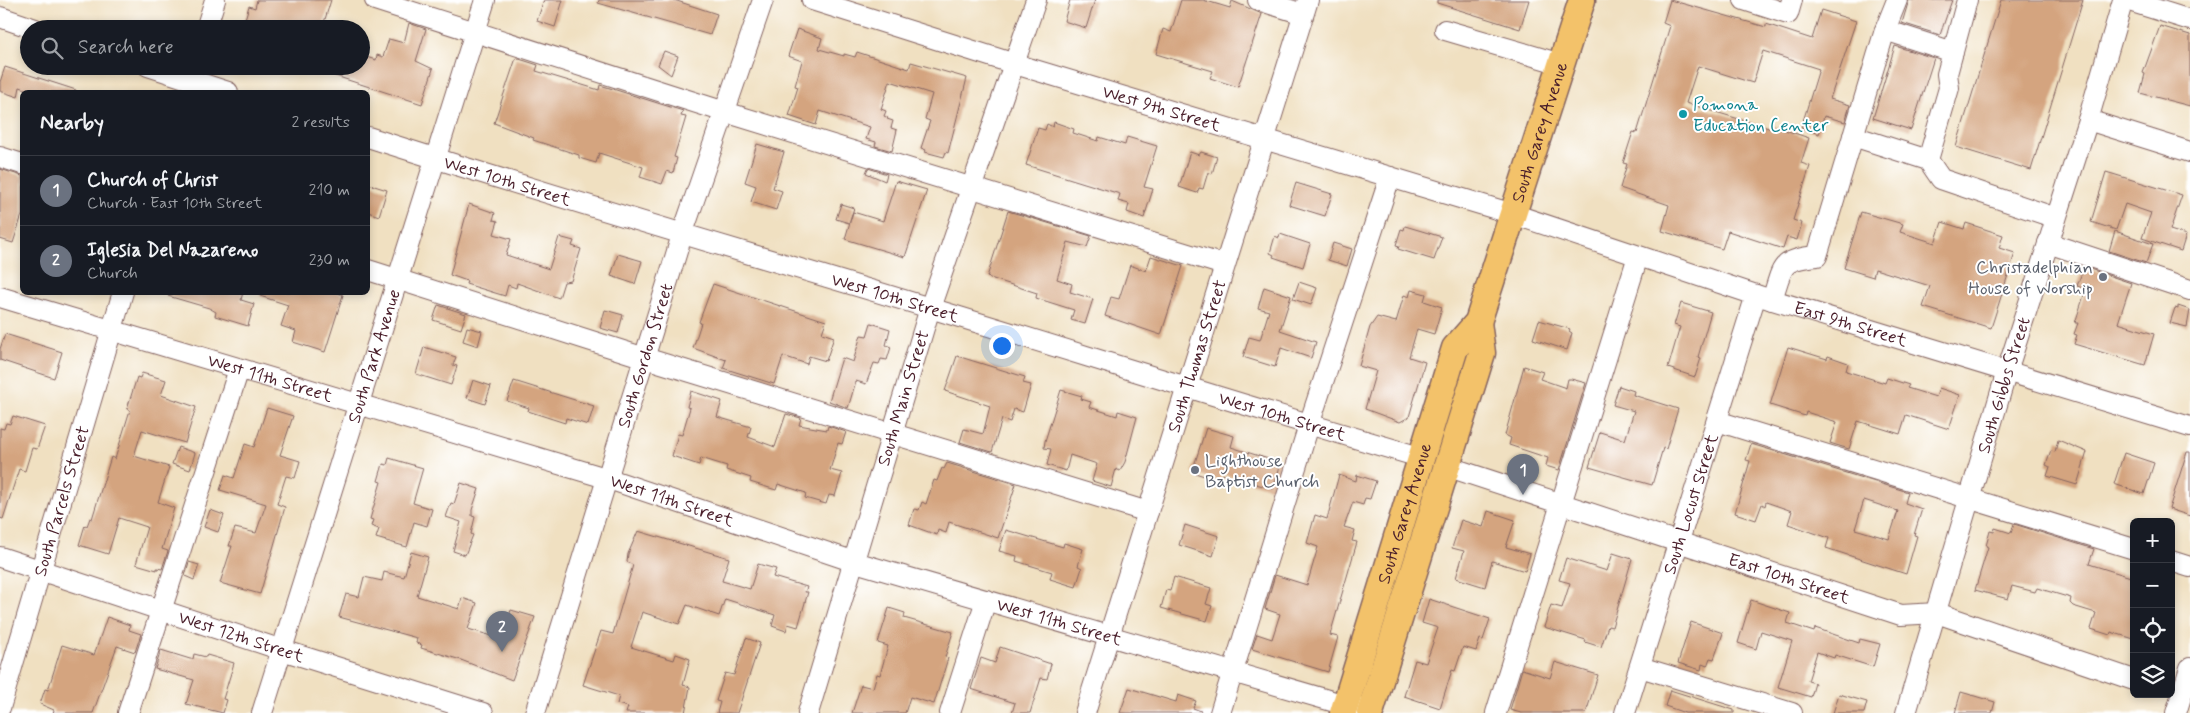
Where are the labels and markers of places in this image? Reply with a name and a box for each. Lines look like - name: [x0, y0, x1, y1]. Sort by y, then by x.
- place label: Pomona Education Center: [1693, 93, 1829, 138]
- marker: Pomona Education Center: [1677, 108, 1689, 120]
- place label: Christadelphian House of Worship: [1968, 256, 2093, 301]
- marker: Christadelphian House of Worship: [2097, 271, 2109, 283]
- place label: Lighthouse Baptist Church: [1205, 449, 1319, 494]
- pin: 1: [1507, 454, 1539, 495]
- marker: Lighthouse Baptist Church: [1189, 464, 1201, 476]
- pin: 2: [486, 611, 518, 652]

